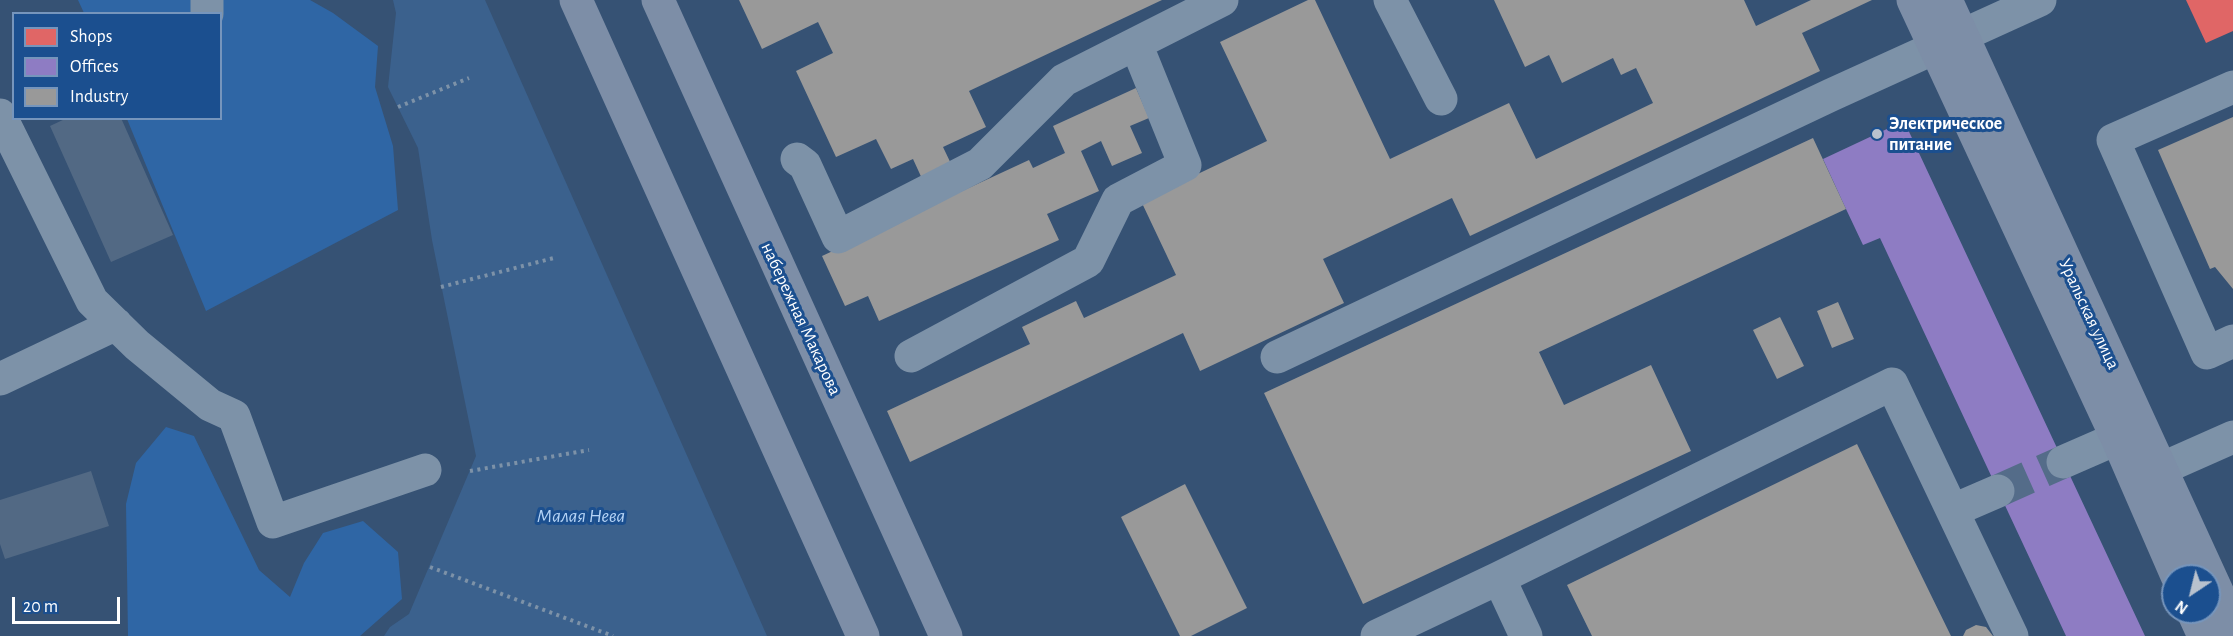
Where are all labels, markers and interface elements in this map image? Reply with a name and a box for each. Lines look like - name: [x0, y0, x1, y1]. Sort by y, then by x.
- legend: [12, 12, 222, 120]
- text: Shops: [70, 28, 112, 46]
- text: Offices: [70, 58, 119, 76]
- text: Industry: [70, 88, 129, 106]
- place label: Электрическое питание: [1889, 113, 2002, 156]
- marker: Электрическое питание: [1870, 127, 1884, 141]
- street label: набережная Макарова: [756, 239, 846, 399]
- street label: Уральская улица: [2054, 255, 2124, 373]
- water label: Малая Нева: [537, 504, 625, 528]
- north arrow: [2161, 564, 2221, 624]
- scale bar: [15, 585, 123, 623]
- text: N: [2173, 597, 2191, 617]
- text: 20 m: [23, 598, 58, 616]

